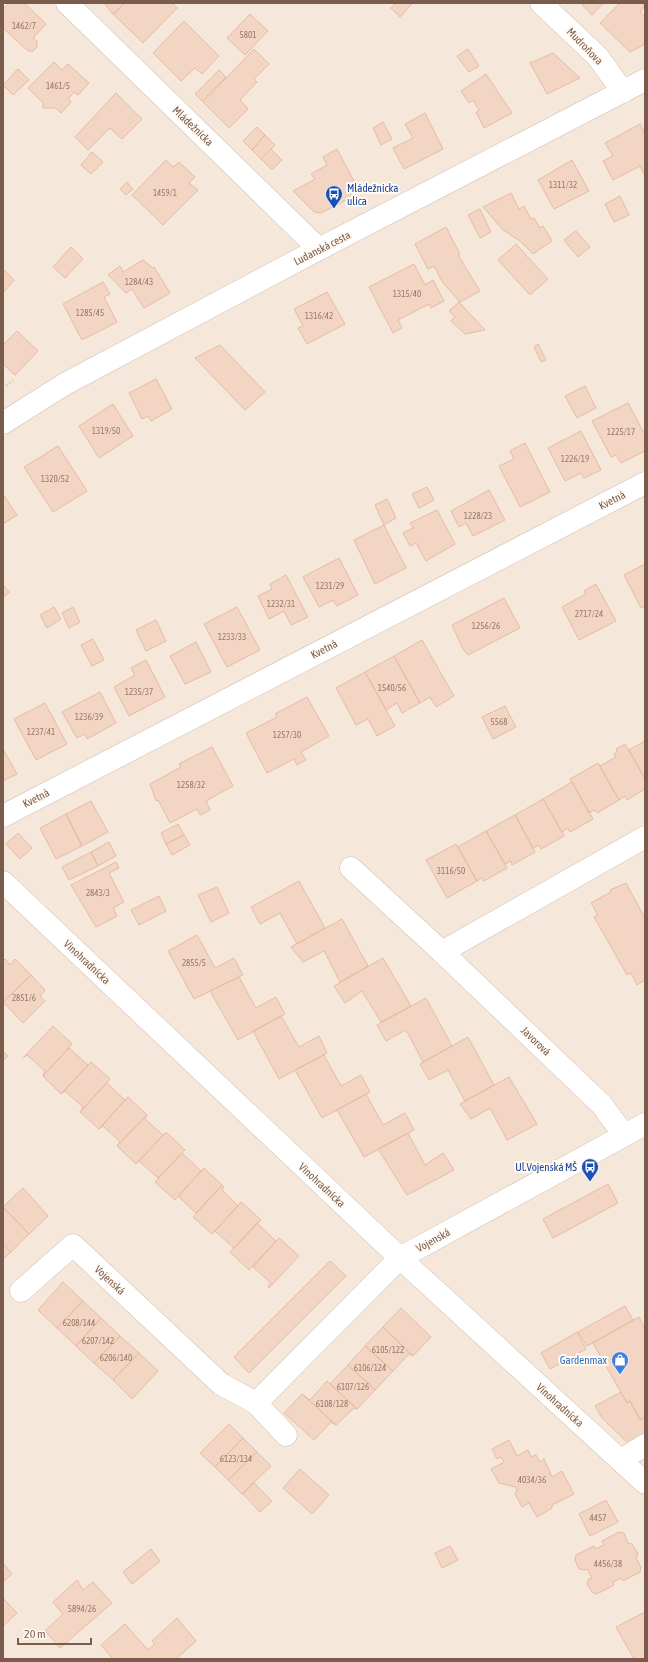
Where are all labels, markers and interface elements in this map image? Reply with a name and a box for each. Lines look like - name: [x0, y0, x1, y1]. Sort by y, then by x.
- house number: 1462/7: [12, 21, 36, 31]
- street label: Mudroňova: [565, 25, 605, 67]
- house number: 5801: [240, 30, 256, 40]
- house number: 1461/5: [46, 81, 70, 91]
- street label: Mládežnícka: [170, 104, 216, 148]
- house number: 1311/32: [549, 180, 577, 190]
- place label: Mládežnícka ulica: [347, 182, 398, 207]
- bus stop icon: Mládežnícka ulica: [324, 184, 344, 209]
- house number: 1459/1: [153, 188, 177, 198]
- street label: Ludanská cesta: [292, 229, 352, 267]
- house number: 1284/43: [125, 277, 153, 287]
- house number: 1315/40: [393, 289, 421, 299]
- house number: 1285/45: [76, 308, 104, 318]
- house number: 1316/42: [305, 311, 333, 321]
- house number: 1319/50: [92, 426, 120, 436]
- house number: 1225/17: [607, 427, 635, 437]
- house number: 1226/19: [561, 454, 589, 464]
- house number: 1320/52: [41, 474, 69, 484]
- street label: Kvetná: [597, 488, 627, 512]
- house number: 1228/23: [464, 511, 492, 521]
- house number: 1231/29: [316, 581, 344, 591]
- house number: 1232/31: [267, 599, 295, 609]
- house number: 2717/24: [575, 609, 603, 619]
- house number: 1256/26: [472, 621, 500, 631]
- house number: 1233/33: [218, 632, 246, 642]
- street label: Kvetná: [309, 637, 339, 661]
- house number: 1540/56: [378, 683, 406, 693]
- house number: 1235/37: [125, 687, 153, 697]
- house number: 1236/39: [75, 712, 103, 722]
- house number: 5568: [491, 717, 507, 727]
- house number: 1237/41: [27, 727, 55, 737]
- house number: 1257/30: [273, 730, 301, 740]
- house number: 1258/32: [177, 780, 205, 790]
- street label: Kvetná: [21, 786, 51, 810]
- house number: 3116/50: [437, 866, 465, 876]
- house number: 2843/3: [86, 888, 110, 898]
- street label: Vinohradnícka: [61, 937, 113, 987]
- house number: 2855/5: [182, 958, 206, 968]
- house number: 2851/6: [12, 993, 36, 1003]
- street label: Javorová: [519, 1024, 553, 1058]
- bus stop icon: Ul.Vojenská MŠ: [580, 1157, 600, 1182]
- street label: Vinohradnícka: [296, 1160, 348, 1210]
- place label: Ul.Vojenská MŠ: [515, 1161, 577, 1173]
- street label: Vojenská: [414, 1226, 452, 1254]
- street label: Vojenská: [92, 1263, 128, 1297]
- house number: 6208/144: [63, 1318, 95, 1328]
- house number: 6207/142: [82, 1336, 114, 1346]
- house number: 6105/122: [372, 1345, 404, 1355]
- shop icon: Gardenmax: [610, 1350, 630, 1375]
- house number: 6206/140: [100, 1353, 132, 1363]
- place label: Gardenmax: [560, 1354, 608, 1366]
- house number: 6106/124: [354, 1363, 386, 1373]
- street label: Vinohradnícka: [534, 1381, 586, 1429]
- house number: 6107/126: [337, 1382, 369, 1392]
- house number: 6108/128: [316, 1399, 348, 1409]
- house number: 6123/134: [220, 1454, 252, 1464]
- house number: 4034/36: [518, 1475, 546, 1485]
- house number: 4457: [590, 1513, 606, 1523]
- house number: 4456/38: [594, 1559, 622, 1569]
- house number: 5894/26: [68, 1604, 96, 1614]
- scale bar: [18, 1620, 91, 1646]
- text: 20 m: [24, 1627, 46, 1641]

